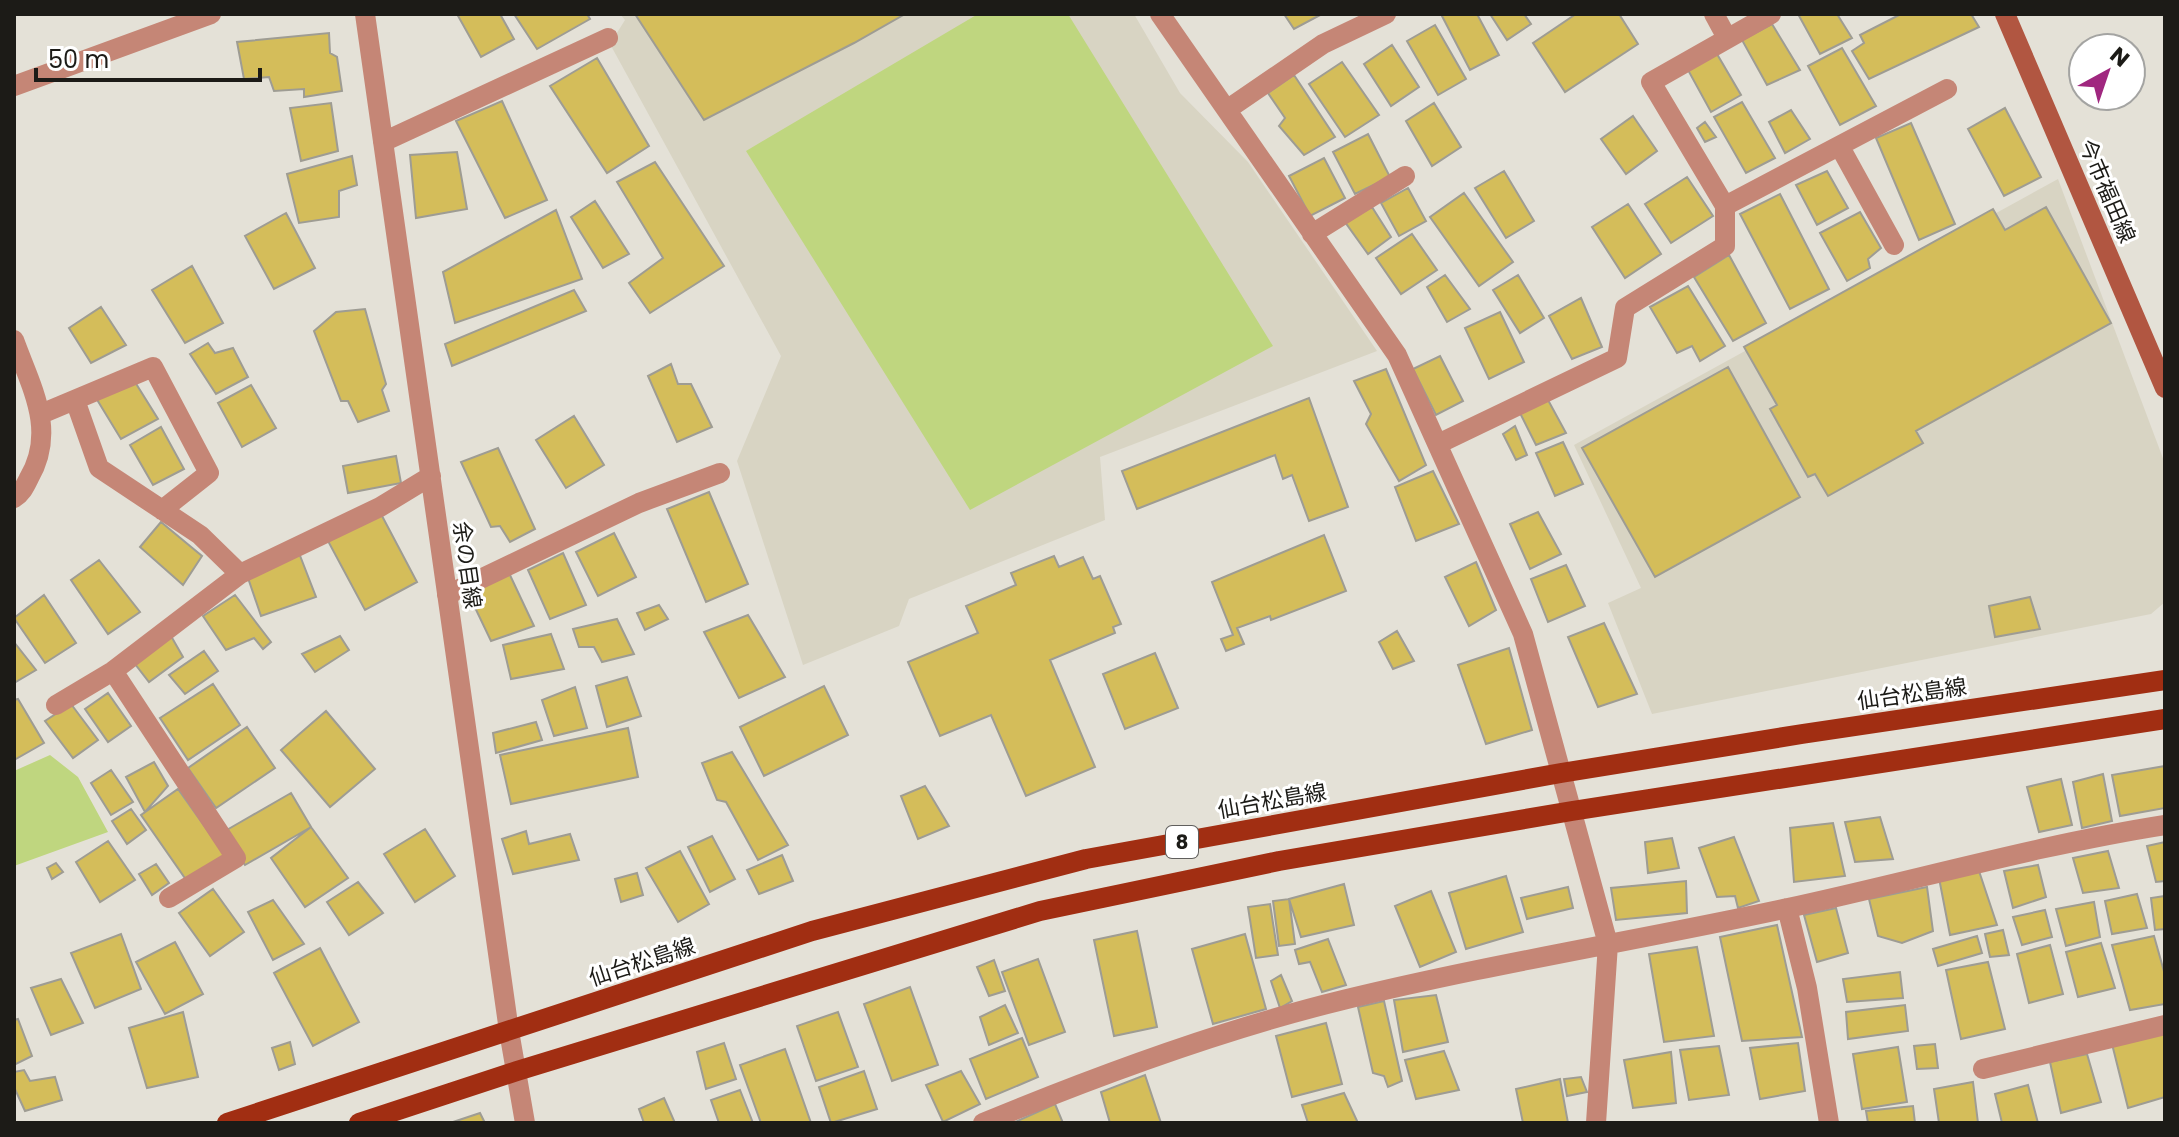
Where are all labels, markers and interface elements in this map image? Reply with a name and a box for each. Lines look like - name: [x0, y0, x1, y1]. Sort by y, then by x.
- scale bar: [36, 32, 260, 82]
- north arrow: [2067, 32, 2147, 112]
- text: N: [2103, 40, 2136, 74]
- text: 50 m: [48, 43, 109, 76]
- street label: 今市福田線: [2071, 134, 2143, 248]
- street label: 余の目線: [446, 519, 488, 611]
- street label: 仙台松島線: [1855, 671, 1969, 717]
- street label: 仙台松島線: [1215, 776, 1329, 826]
- road number: 8: [1166, 826, 1198, 858]
- street label: 仙台松島線: [585, 930, 699, 994]

